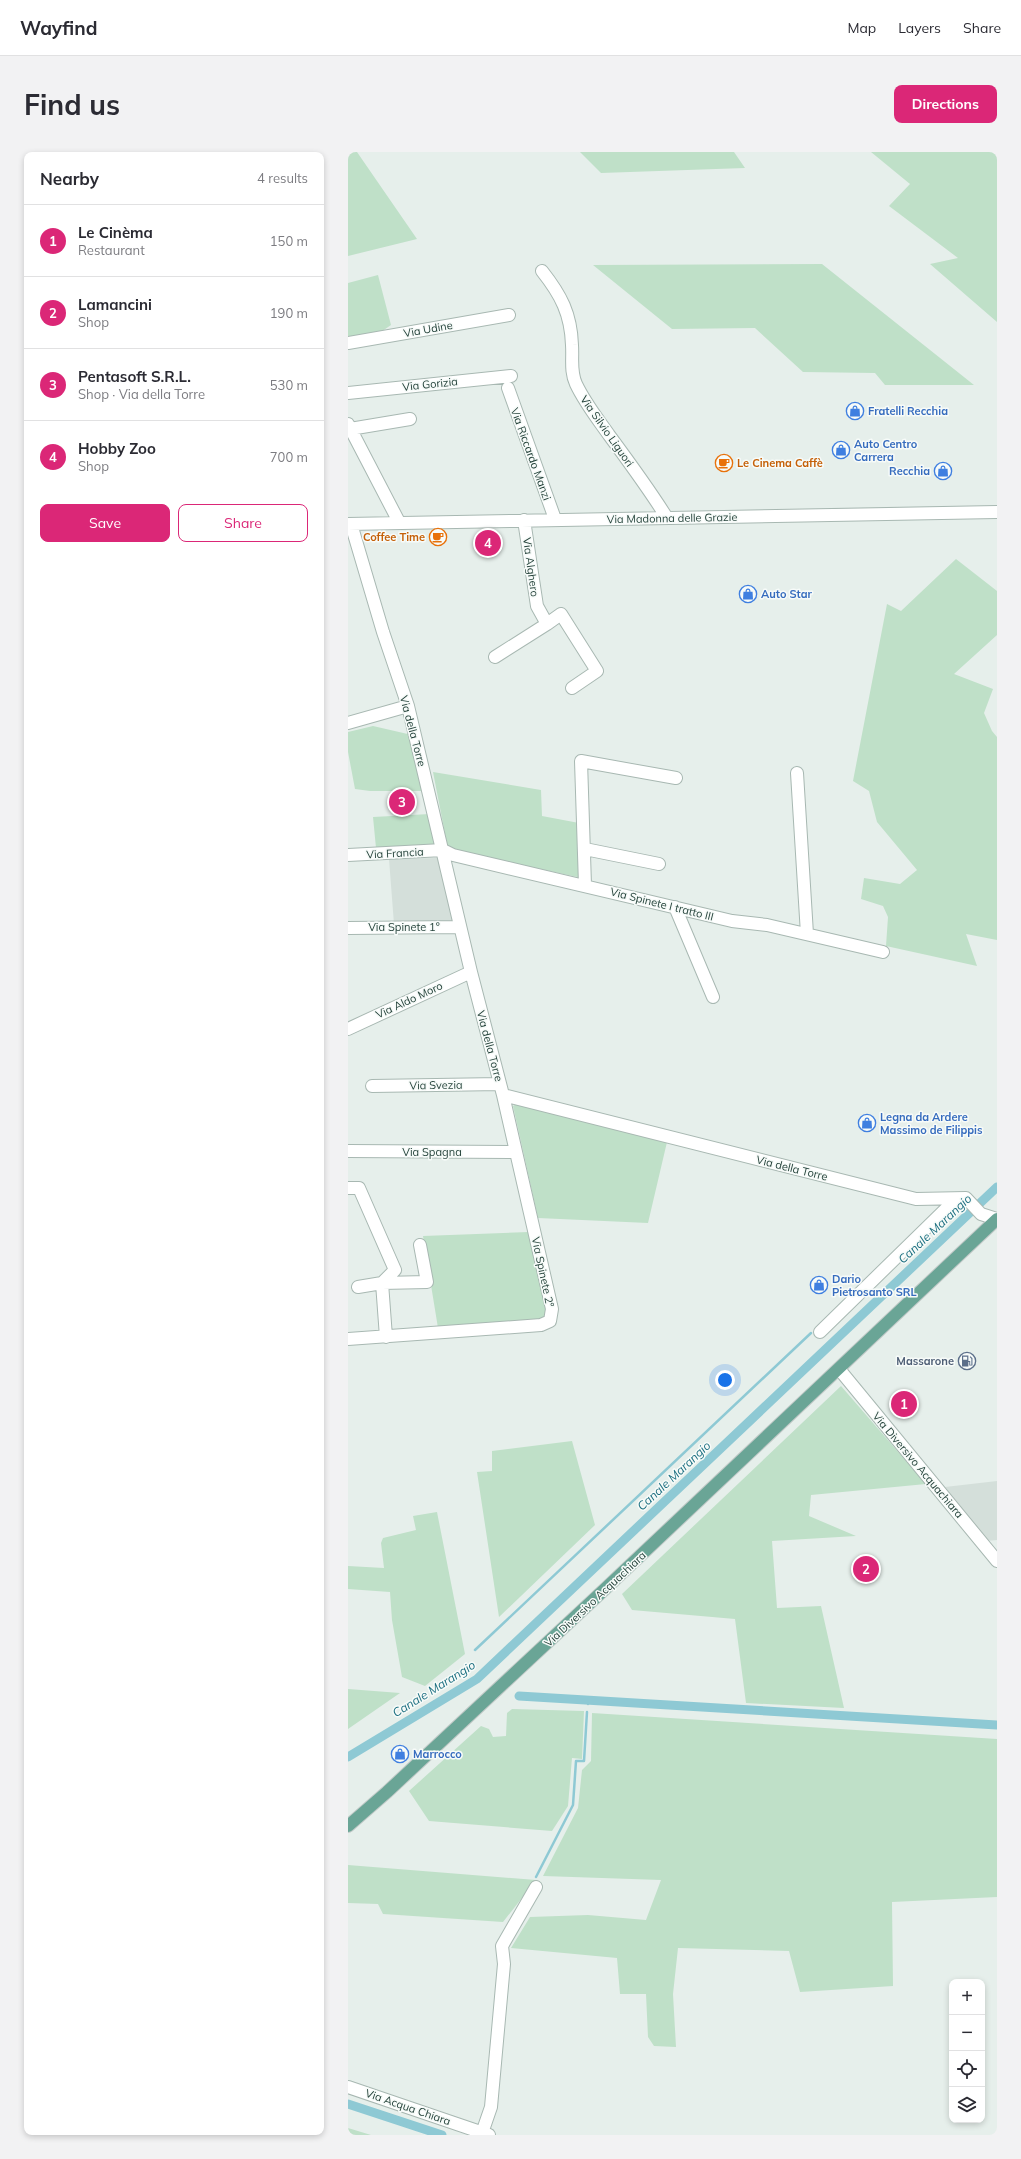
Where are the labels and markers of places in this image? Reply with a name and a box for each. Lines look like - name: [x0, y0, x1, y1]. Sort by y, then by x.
- shop icon: Fratelli Recchia: [845, 401, 865, 421]
- place label: Fratelli Recchia: [868, 404, 948, 418]
- place label: Auto Centro Carrera: [854, 437, 918, 464]
- shop icon: Auto Centro Carrera: [831, 440, 851, 460]
- cafe icon: Le Cinema Caffè: [714, 453, 734, 473]
- place label: Le Cinema Caffè: [737, 456, 823, 470]
- shop icon: Recchia: [933, 461, 953, 481]
- place label: Recchia: [889, 464, 930, 478]
- cafe icon: Coffee Time: [428, 527, 448, 547]
- pin: 4: [475, 528, 501, 558]
- place label: Coffee Time: [363, 530, 425, 544]
- shop icon: Auto Star: [738, 584, 758, 604]
- place label: Auto Star: [761, 587, 812, 601]
- pin: 3: [389, 787, 415, 817]
- place label: Legna da Ardere Massimo de Filippis: [880, 1110, 983, 1137]
- shop icon: Legna da Ardere Massimo de Filippis: [857, 1113, 877, 1133]
- place label: Dario Pietrosanto SRL: [832, 1272, 917, 1299]
- shop icon: Dario Pietrosanto SRL: [809, 1275, 829, 1295]
- fuel station icon: Massarone: [957, 1351, 977, 1371]
- place label: Massarone: [896, 1354, 954, 1368]
- pin: 1: [891, 1389, 917, 1419]
- pin: 2: [853, 1554, 879, 1584]
- shop icon: Marrocco: [390, 1744, 410, 1764]
- place label: Marrocco: [413, 1747, 462, 1761]

